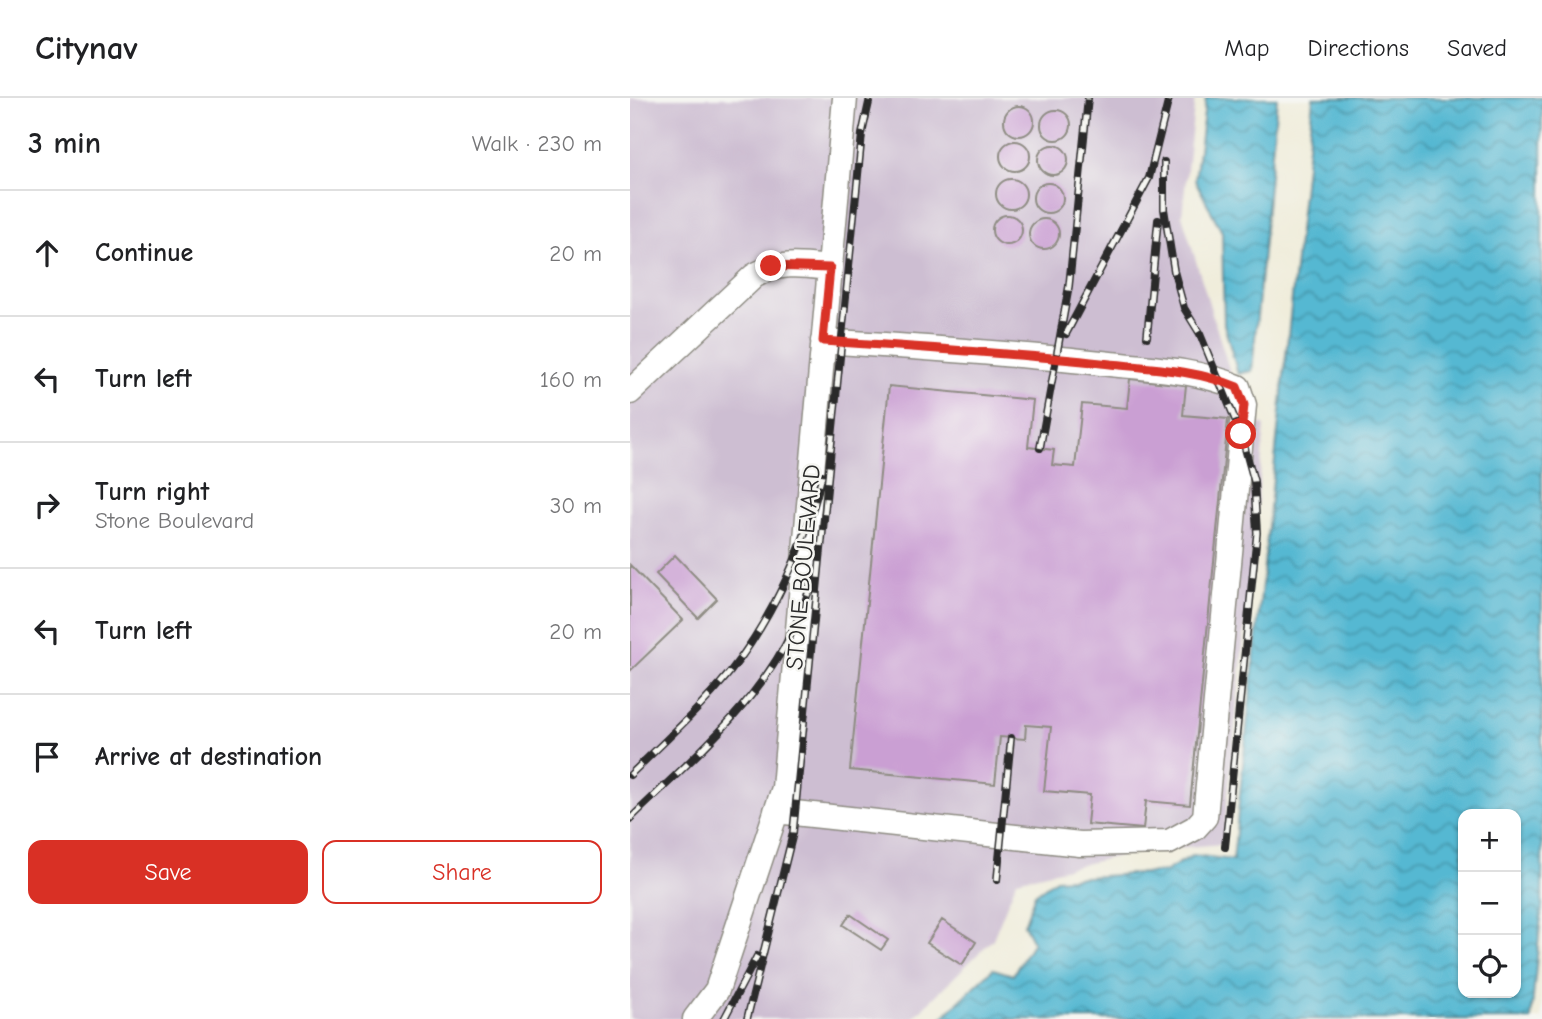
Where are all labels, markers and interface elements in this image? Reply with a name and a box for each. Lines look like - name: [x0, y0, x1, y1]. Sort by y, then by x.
- text: Citynav: [35, 29, 138, 67]
- text: Map: [1224, 34, 1270, 62]
- text: Directions: [1308, 34, 1409, 62]
- text: Saved: [1447, 34, 1507, 62]
- text: 3 min: [28, 126, 101, 161]
- text: Walk · 230 m: [472, 130, 602, 157]
- icon: ahead: [28, 234, 66, 272]
- text: Continue: [95, 238, 193, 268]
- text: 20 m: [549, 240, 602, 267]
- route end: [755, 250, 786, 281]
- icon: left: [28, 360, 66, 398]
- text: Turn left: [95, 364, 192, 394]
- text: 160 m: [540, 366, 602, 393]
- route start: [1225, 418, 1256, 449]
- street label: STONE BOULEVARD: [780, 463, 826, 671]
- text: Turn right: [95, 477, 209, 507]
- icon: right: [28, 486, 66, 524]
- text: 30 m: [550, 492, 602, 519]
- text: Stone Boulevard: [95, 507, 254, 534]
- icon: left: [28, 612, 66, 650]
- text: Turn left: [95, 616, 192, 646]
- text: 20 m: [549, 618, 602, 645]
- icon: arrive: [28, 738, 66, 776]
- text: Arrive at destination: [95, 742, 322, 772]
- map controls: [1458, 809, 1521, 998]
- button: +: [1458, 809, 1521, 872]
- button: Save: [28, 840, 308, 904]
- button: Share: [322, 840, 602, 904]
- button: −: [1458, 872, 1521, 935]
- button: locate: [1458, 935, 1521, 998]

